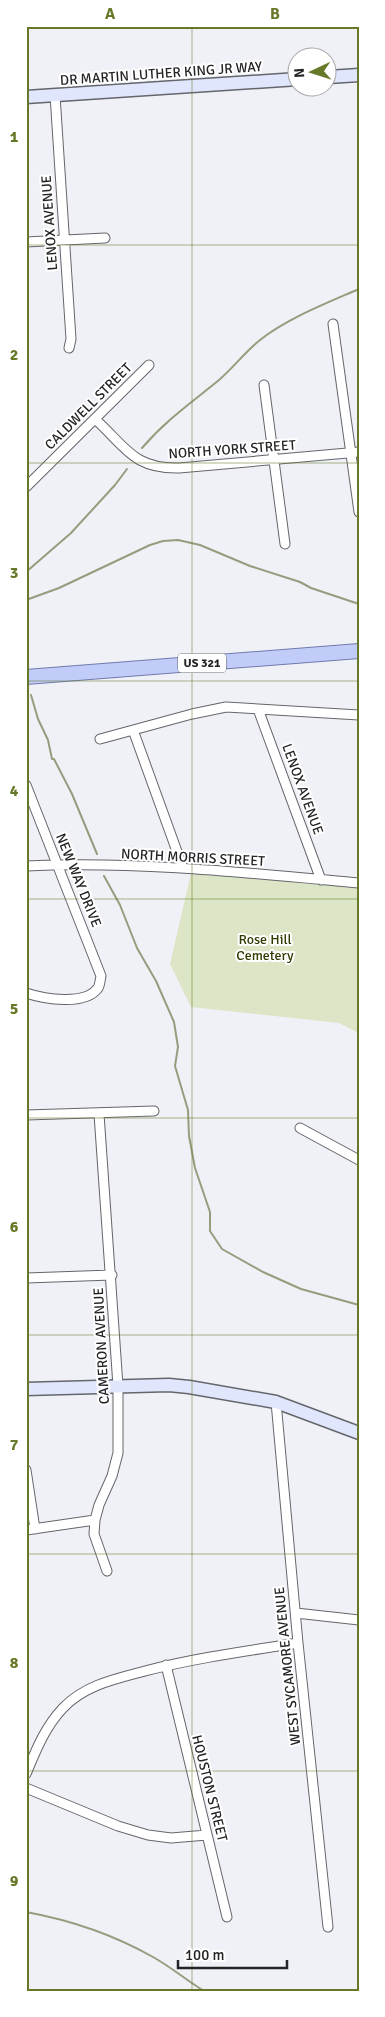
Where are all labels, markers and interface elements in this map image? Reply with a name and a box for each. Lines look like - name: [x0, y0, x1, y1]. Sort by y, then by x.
- text: A: [105, 4, 116, 24]
- text: B: [270, 4, 280, 24]
- north arrow: [288, 48, 338, 98]
- street label: DR MARTIN LUTHER KING JR WAY: [59, 58, 263, 89]
- text: N: [291, 67, 308, 78]
- text: 1: [10, 127, 19, 147]
- street label: LENOX AVENUE: [38, 175, 61, 271]
- text: 2: [10, 345, 18, 365]
- street label: CALDWELL STREET: [41, 359, 135, 453]
- street label: NORTH YORK STREET: [168, 437, 296, 462]
- text: 3: [10, 563, 18, 583]
- road number: US 321: [178, 654, 226, 672]
- street label: LENOX AVENUE: [278, 741, 327, 837]
- text: 4: [10, 781, 19, 801]
- street label: NEW WAY DRIVE: [52, 831, 105, 930]
- street label: NORTH MORRIS STREET: [121, 845, 265, 870]
- park label: Rose Hill Cemetery: [236, 931, 294, 964]
- text: 5: [10, 999, 18, 1019]
- text: 6: [10, 1217, 19, 1237]
- street label: CAMERON AVENUE: [90, 1287, 113, 1405]
- text: 7: [10, 1435, 19, 1455]
- street label: WEST SYCAMORE AVENUE: [271, 1586, 304, 1746]
- text: 8: [10, 1653, 19, 1673]
- street label: HOUSTON STREET: [188, 1733, 231, 1843]
- text: 9: [10, 1871, 19, 1891]
- scale bar: [178, 1937, 286, 1969]
- text: 100 m: [185, 1946, 225, 1964]

